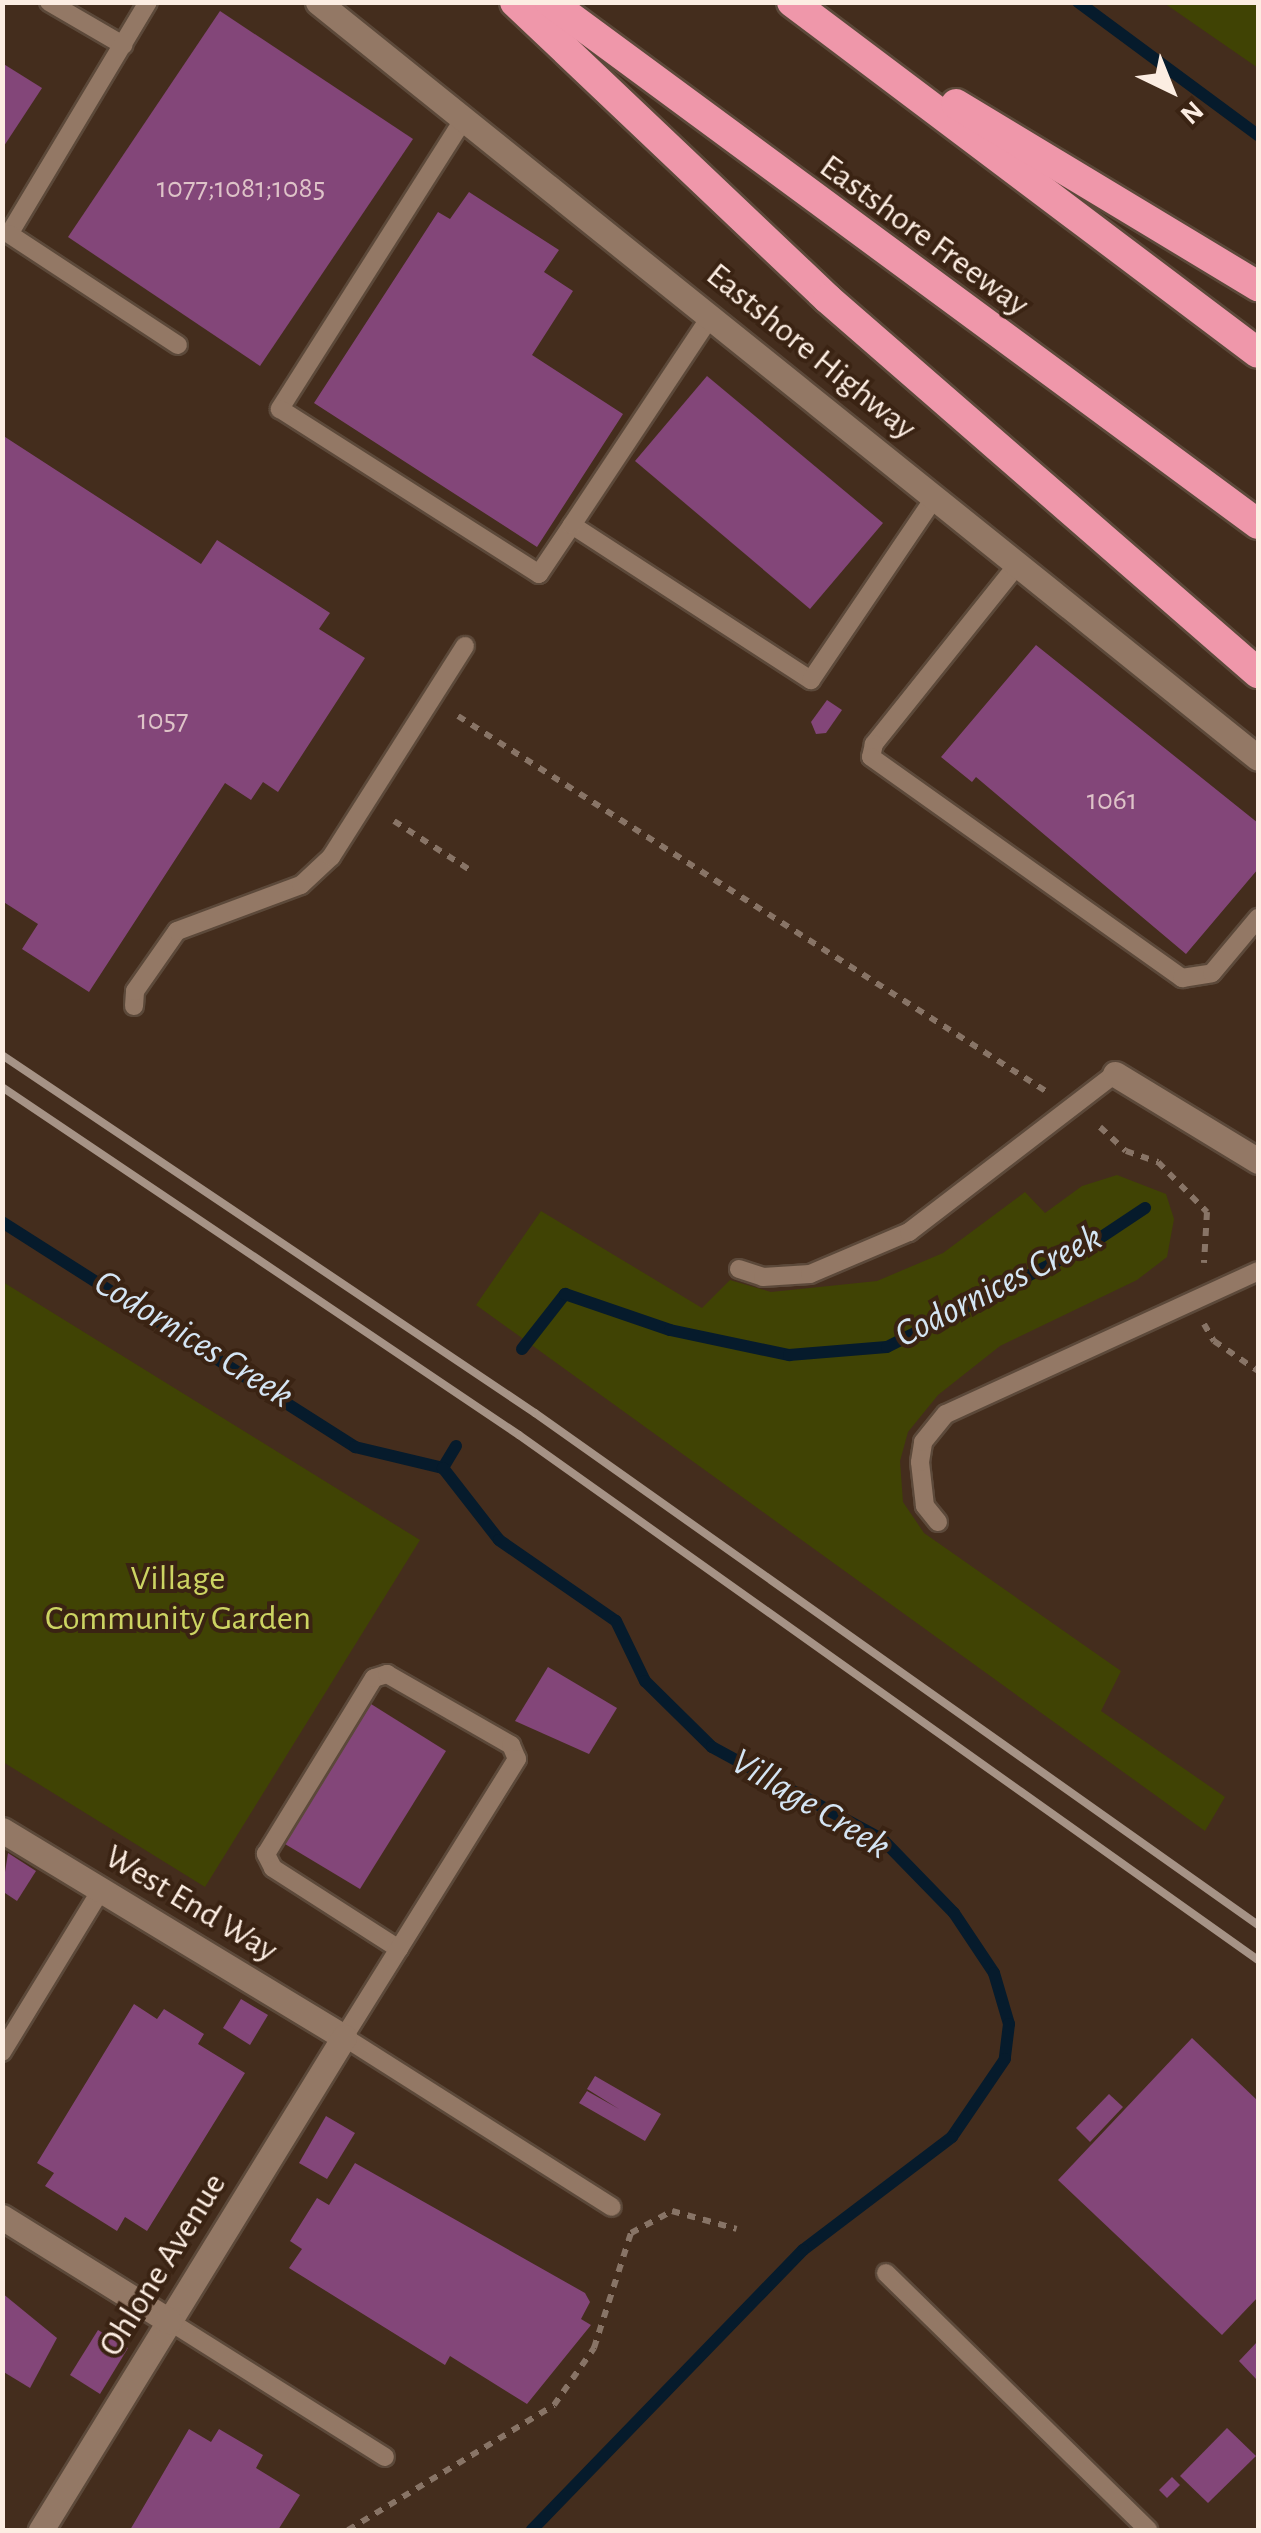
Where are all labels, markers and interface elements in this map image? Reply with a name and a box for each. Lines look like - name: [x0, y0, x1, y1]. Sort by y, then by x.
- north arrow: [1121, 40, 1221, 140]
- text: N: [1175, 95, 1208, 129]
- street label: Eastshore Freeway: [811, 146, 1037, 326]
- house number: 1077;1081;1085: [157, 170, 325, 206]
- street label: Eastshore Highway: [697, 254, 925, 450]
- house number: 1057: [137, 702, 189, 738]
- house number: 1061: [1087, 782, 1137, 818]
- water label: Codornices Creek: [888, 1215, 1110, 1359]
- water label: Codornices Creek: [85, 1261, 301, 1419]
- park label: Village Community Garden: [45, 1558, 311, 1640]
- water label: Village Creek: [722, 1740, 898, 1870]
- street label: West End Way: [97, 1836, 285, 1972]
- street label: Ohlone Avenue: [90, 2166, 236, 2364]

